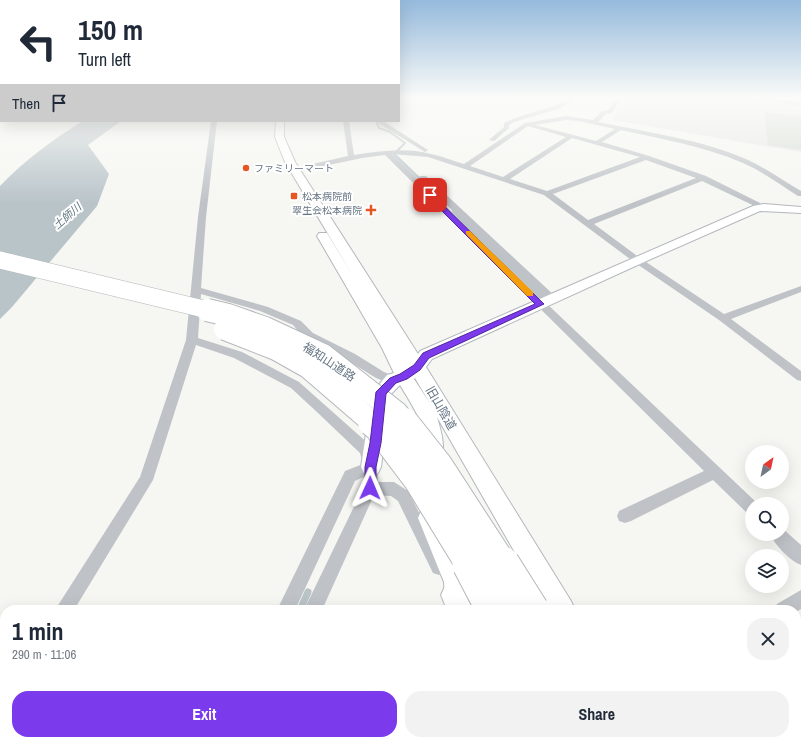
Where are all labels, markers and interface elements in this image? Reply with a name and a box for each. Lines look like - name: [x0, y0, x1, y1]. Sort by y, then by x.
- text: 150 m: [78, 11, 143, 49]
- icon: left: [12, 16, 64, 68]
- text: Turn left: [78, 47, 131, 72]
- icon: arrive: [48, 92, 70, 114]
- text: Then: [12, 93, 40, 114]
- place label: ファミリーマート: [254, 162, 334, 175]
- marker: ファミリーマート: [241, 163, 251, 173]
- pin: [413, 178, 447, 212]
- icon: arrive: [419, 184, 441, 206]
- place label: 松本病院前: [302, 190, 352, 203]
- marker: 松本病院前: [289, 191, 299, 201]
- water label: 土師川: [50, 199, 85, 232]
- place label: 翠生会松本病院: [292, 204, 362, 217]
- marker: 翠生会松本病院: [365, 204, 377, 216]
- street label: 福知山道路: [299, 339, 359, 385]
- street label: 旧山陰道: [422, 383, 460, 433]
- north arrow: [745, 445, 789, 489]
- map controls: [745, 445, 789, 593]
- position arrow: [349, 467, 391, 509]
- button: search: [745, 497, 789, 541]
- button: layers: [745, 549, 789, 593]
- text: 1 min: [12, 615, 63, 647]
- button: close: [747, 618, 789, 660]
- text: 290 m · 11:06: [12, 646, 76, 663]
- button: Exit: [12, 691, 397, 737]
- button: Share: [405, 691, 789, 737]

